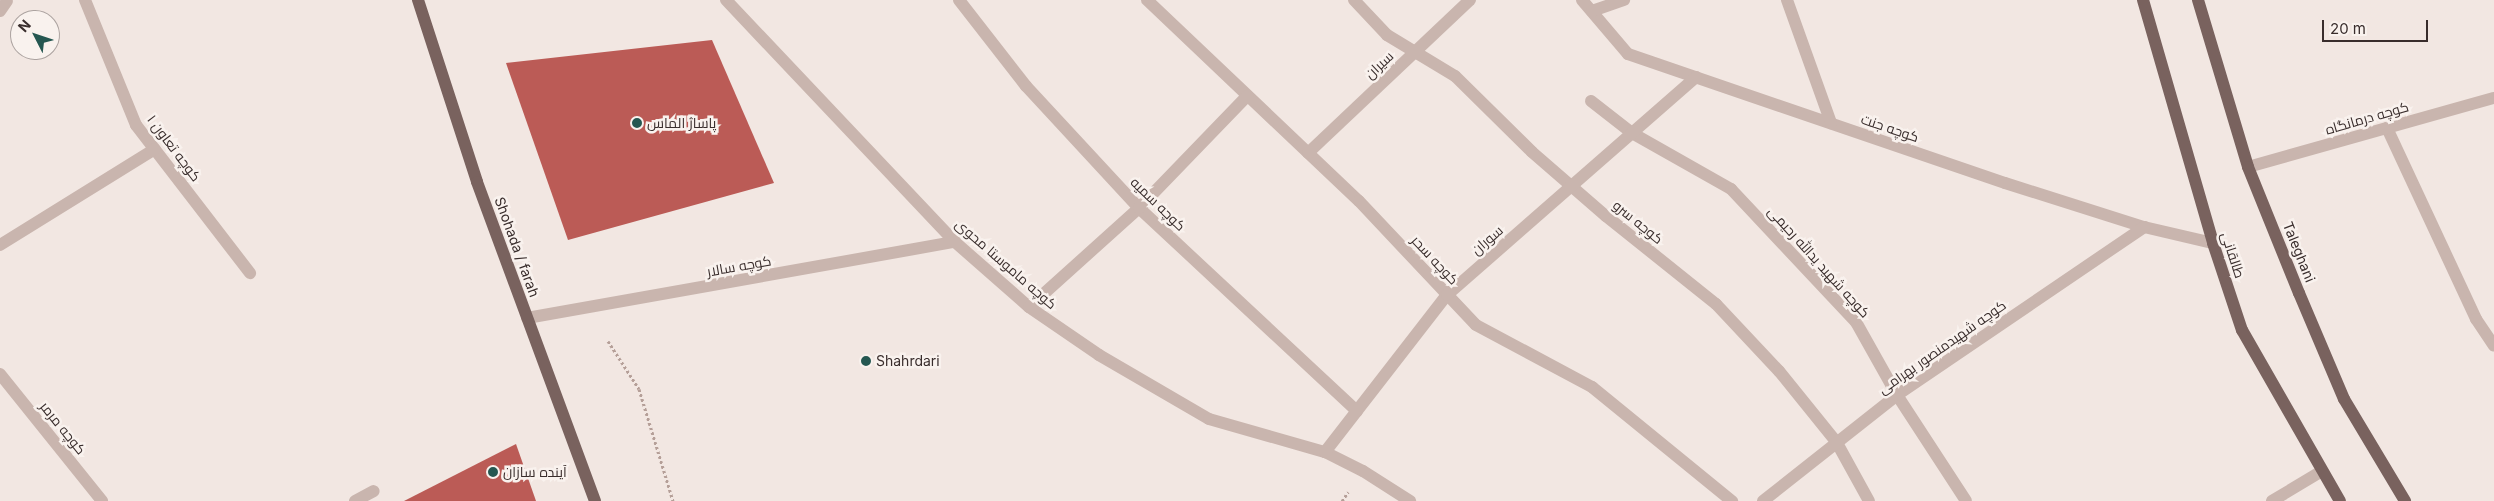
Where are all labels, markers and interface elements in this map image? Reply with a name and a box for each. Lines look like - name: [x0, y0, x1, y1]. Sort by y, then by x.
- north arrow: [10, 10, 60, 60]
- scale bar: [2324, 10, 2430, 42]
- text: N: [14, 16, 34, 35]
- text: 20 m: [2330, 19, 2366, 38]
- street label: سیران: [1361, 48, 1397, 82]
- street label: کوچه درمانگاه: [2323, 98, 2411, 138]
- street label: کوچه جنت: [1859, 110, 1921, 146]
- street label: کوچه تعاون ۱: [144, 112, 204, 184]
- place label: پاساژ الماس: [647, 115, 716, 131]
- marker: پاساژ الماس: [631, 117, 643, 129]
- street label: کوچه سمیه: [1127, 174, 1189, 234]
- street label: Shohada / farah: [491, 195, 543, 299]
- street label: کوچه سرو: [1609, 197, 1667, 247]
- street label: کوچه شهید یدالله رحیمی: [1765, 203, 1873, 321]
- street label: کوچه ماموستا محوی: [952, 215, 1060, 313]
- street label: Taleghani: [2279, 219, 2319, 285]
- street label: سوران: [1468, 222, 1506, 258]
- street label: طالقانی: [2218, 230, 2248, 280]
- street label: کوچه سحر: [1408, 232, 1462, 288]
- street label: کوچه سالار: [706, 252, 772, 280]
- street label: کوچه شهیدمنصور بهرامی: [1875, 296, 2009, 398]
- place label: Shahrdari: [876, 353, 940, 369]
- marker: Shahrdari: [860, 355, 872, 367]
- street label: کوچه مرمر: [37, 398, 89, 458]
- place label: آینده سازان: [503, 464, 567, 480]
- marker: آینده سازان: [487, 466, 499, 478]

